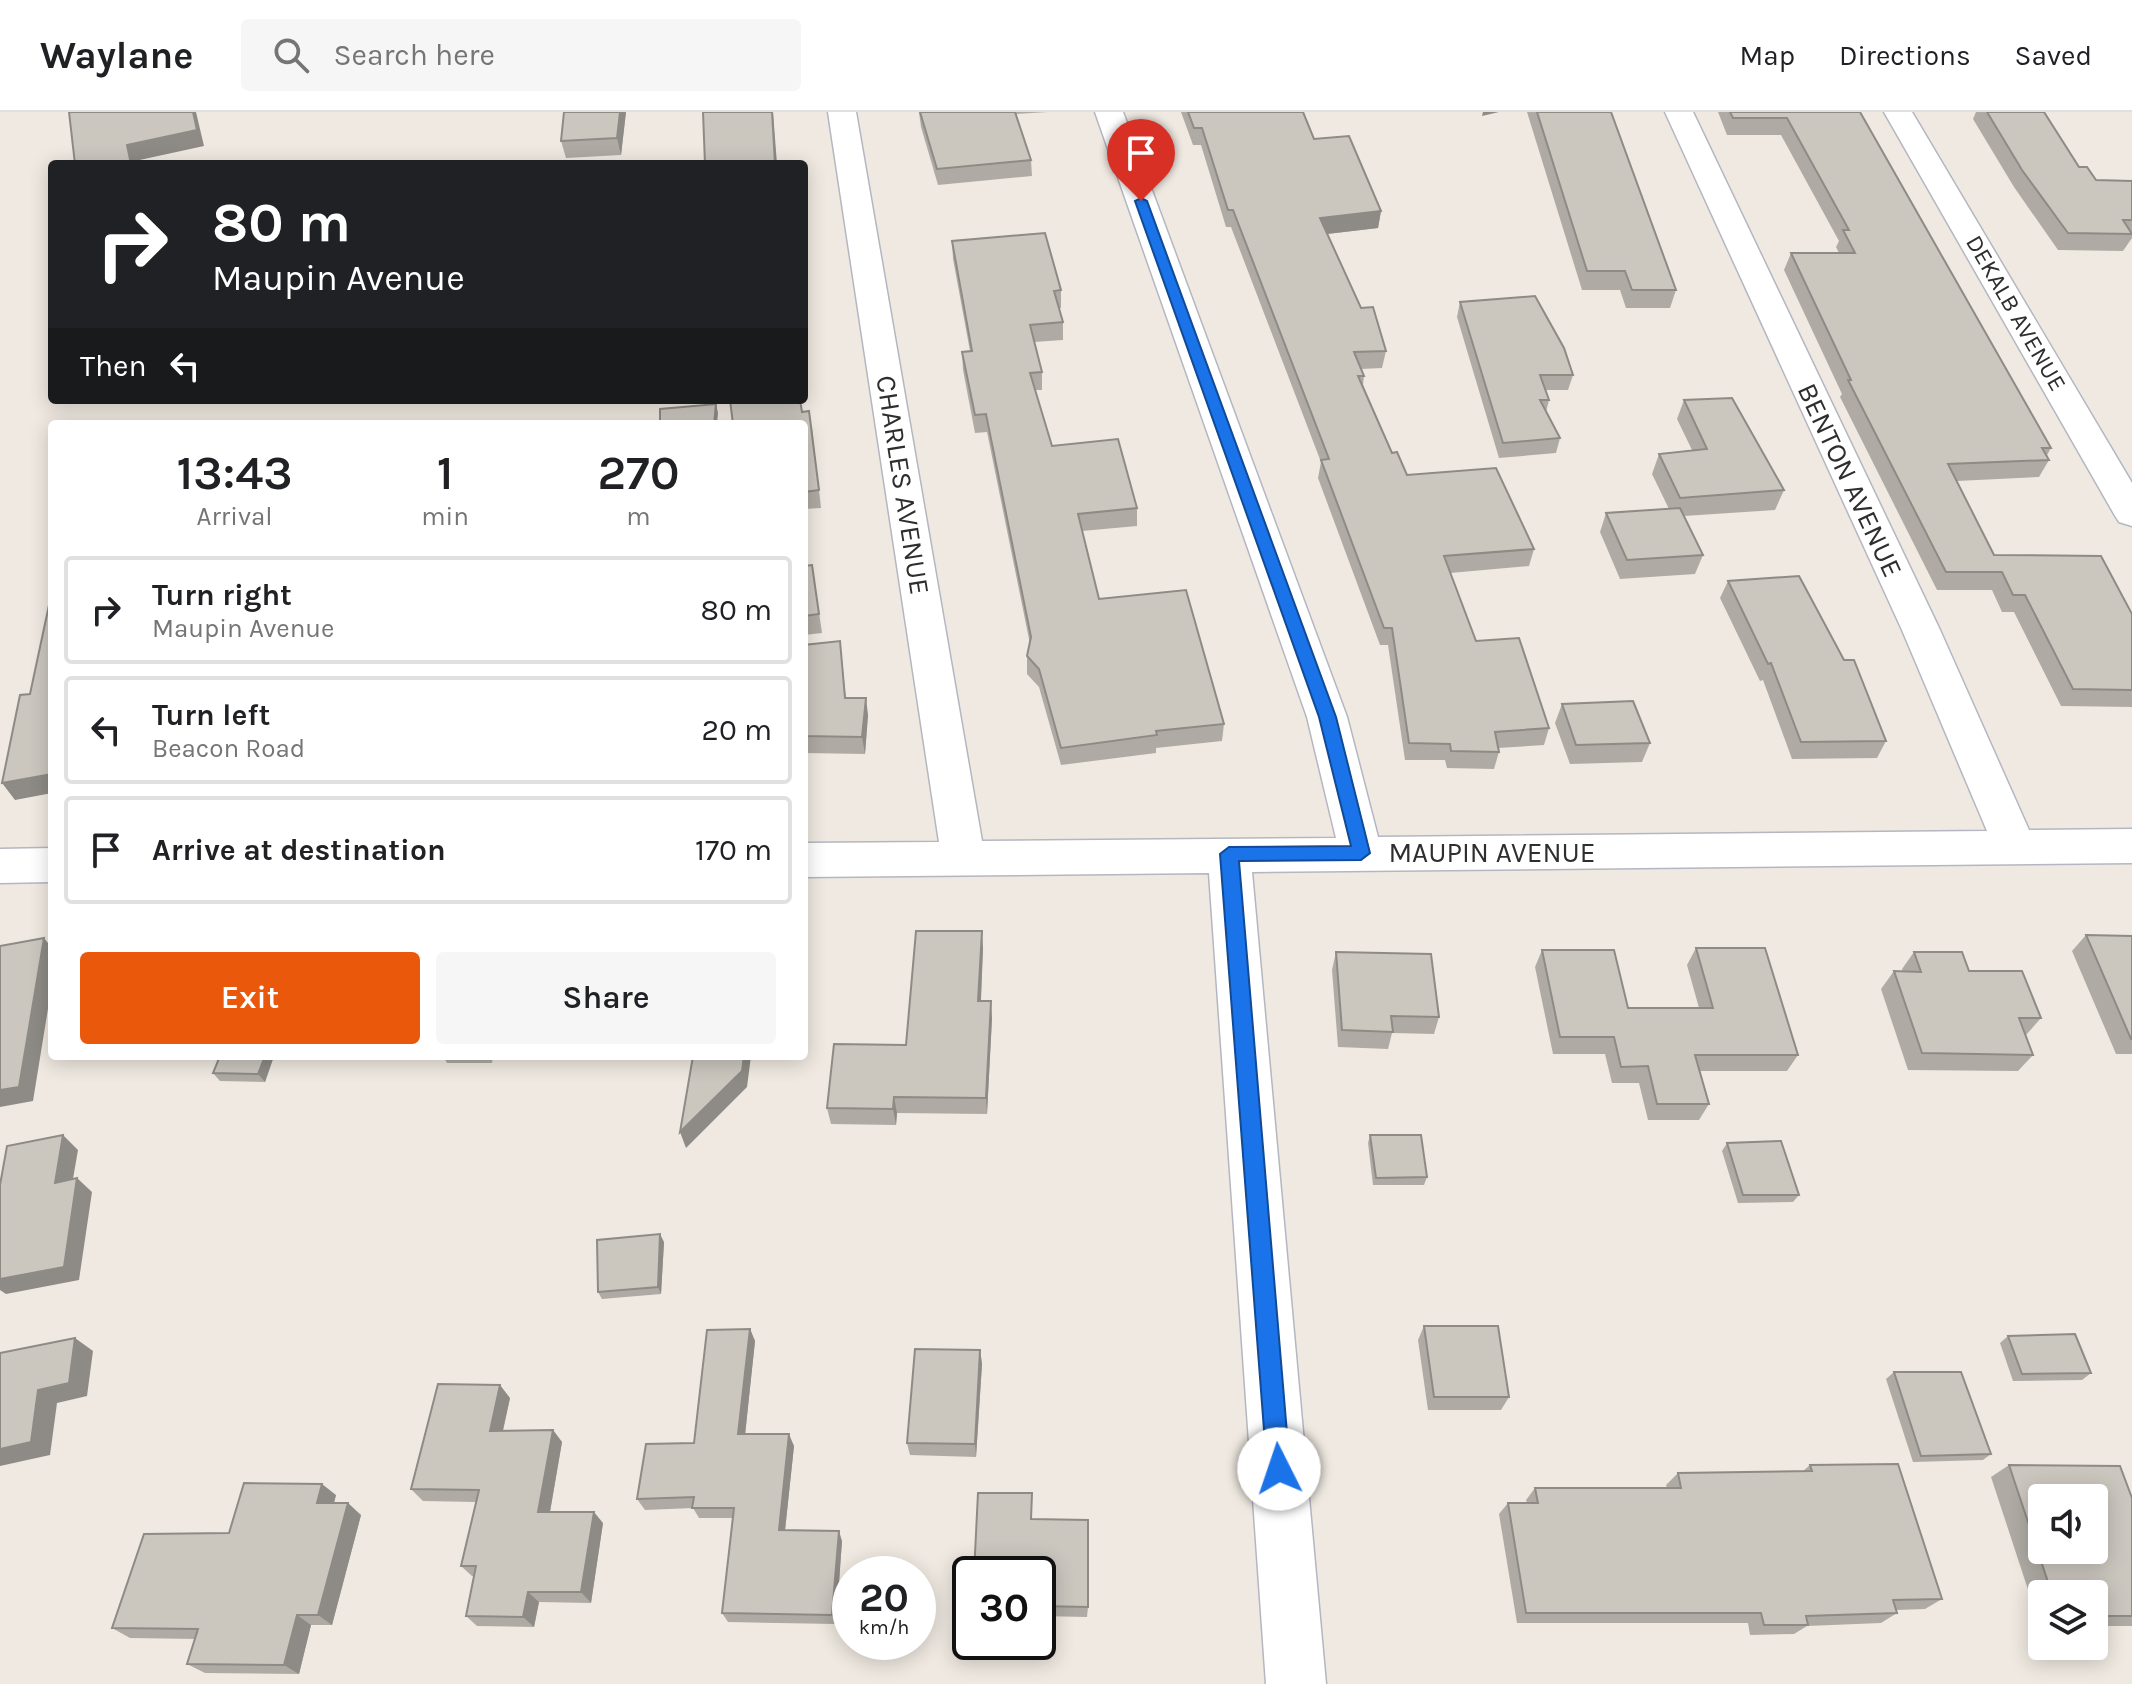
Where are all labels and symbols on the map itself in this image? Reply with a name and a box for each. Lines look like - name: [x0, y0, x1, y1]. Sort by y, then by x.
- pin: [1107, 119, 1175, 201]
- street label: DEKALB AVENUE: [1960, 230, 2072, 396]
- street label: CHARLES AVENUE: [869, 373, 937, 597]
- street label: BENTON AVENUE: [1791, 378, 1909, 582]
- street label: MAUPIN AVENUE: [1388, 836, 1596, 869]
- position arrow: [1237, 1427, 1321, 1511]
- speed limit sign: 30: [952, 1556, 1056, 1660]

